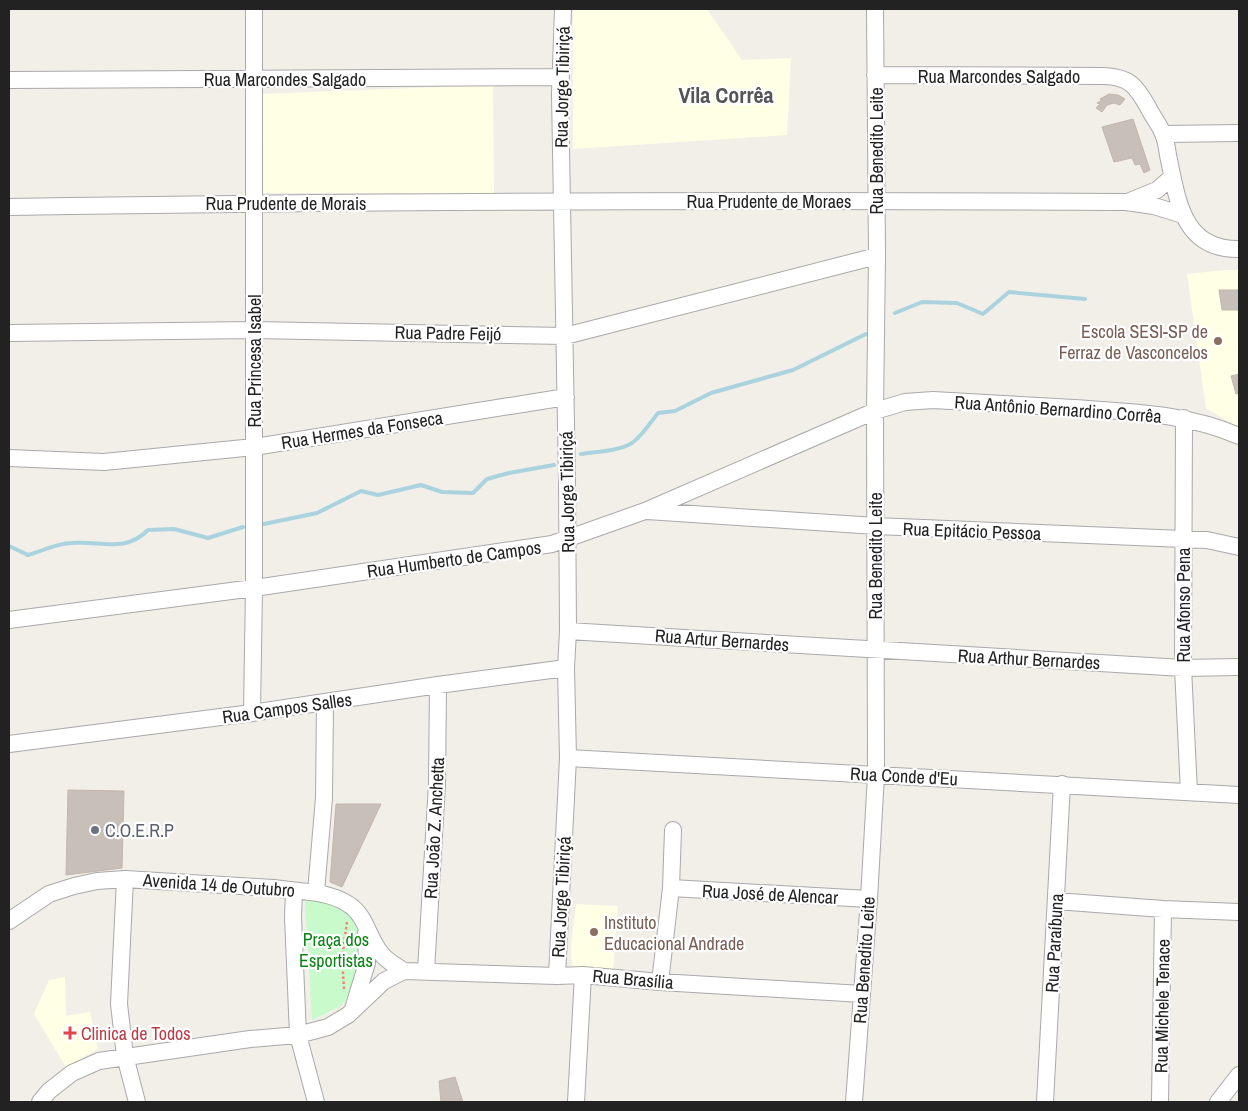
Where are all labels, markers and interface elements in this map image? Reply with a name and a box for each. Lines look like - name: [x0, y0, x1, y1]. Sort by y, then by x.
- street label: Rua Jorge Tibiriçá: [548, 26, 576, 148]
- street label: Rua Marcondes Salgado: [918, 64, 1080, 89]
- street label: Rua Marcondes Salgado: [204, 67, 366, 92]
- district label: Vila Corrêa: [679, 80, 773, 110]
- street label: Rua Benedito Leite: [864, 87, 889, 215]
- street label: Rua Prudente de Moraes: [687, 189, 851, 214]
- street label: Rua Prudente de Morais: [206, 191, 366, 216]
- street label: Rua Princesa Isabel: [242, 295, 267, 427]
- place label: Escola SESI-SP de Ferraz de Vasconcelos: [1059, 319, 1208, 365]
- street label: Rua Padre Feijó: [394, 320, 502, 346]
- marker: Escola SESI-SP de Ferraz de Vasconcelos: [1212, 335, 1224, 347]
- street label: Rua Antônio Bernardino Corrêa: [954, 389, 1162, 429]
- street label: Rua Hermes da Fonseca: [279, 405, 445, 455]
- street label: Rua Jorge Tibiriçá: [553, 431, 581, 553]
- street label: Rua Benedito Leite: [863, 492, 888, 620]
- street label: Rua Epitácio Pessoa: [902, 516, 1042, 546]
- street label: Rua Humberto de Campos: [365, 534, 543, 584]
- street label: Rua Afonso Pena: [1171, 548, 1196, 662]
- street label: Rua Artur Bernardes: [654, 623, 790, 657]
- street label: Rua Arthur Bernardes: [957, 643, 1101, 675]
- street label: Rua Campos Salles: [221, 687, 353, 729]
- street label: Rua João Z. Anchetta: [418, 756, 450, 900]
- street label: Rua Conde d'Eu: [849, 761, 959, 791]
- place label: C.O.E.R.P: [105, 818, 174, 843]
- marker: C.O.E.R.P: [89, 824, 101, 836]
- street label: Rua Jorge Tibiriçá: [545, 836, 577, 958]
- street label: Avenida 14 de Outubro: [141, 867, 296, 903]
- street label: Rua José de Alencar: [701, 878, 839, 910]
- street label: Rua Paraíbuna: [1039, 893, 1069, 993]
- street label: Rua Benedito Leite: [847, 896, 881, 1024]
- place label: Instituto Educacional Andrade: [604, 910, 744, 956]
- marker: Instituto Educacional Andrade: [588, 926, 600, 938]
- park label: Praça dos Esportistas: [299, 927, 373, 973]
- street label: Rua Michele Tenace: [1148, 939, 1176, 1073]
- street label: Rua Brasília: [591, 963, 675, 995]
- place label: Clinica de Todos: [81, 1021, 191, 1046]
- marker: Clinica de Todos: [63, 1026, 77, 1040]

